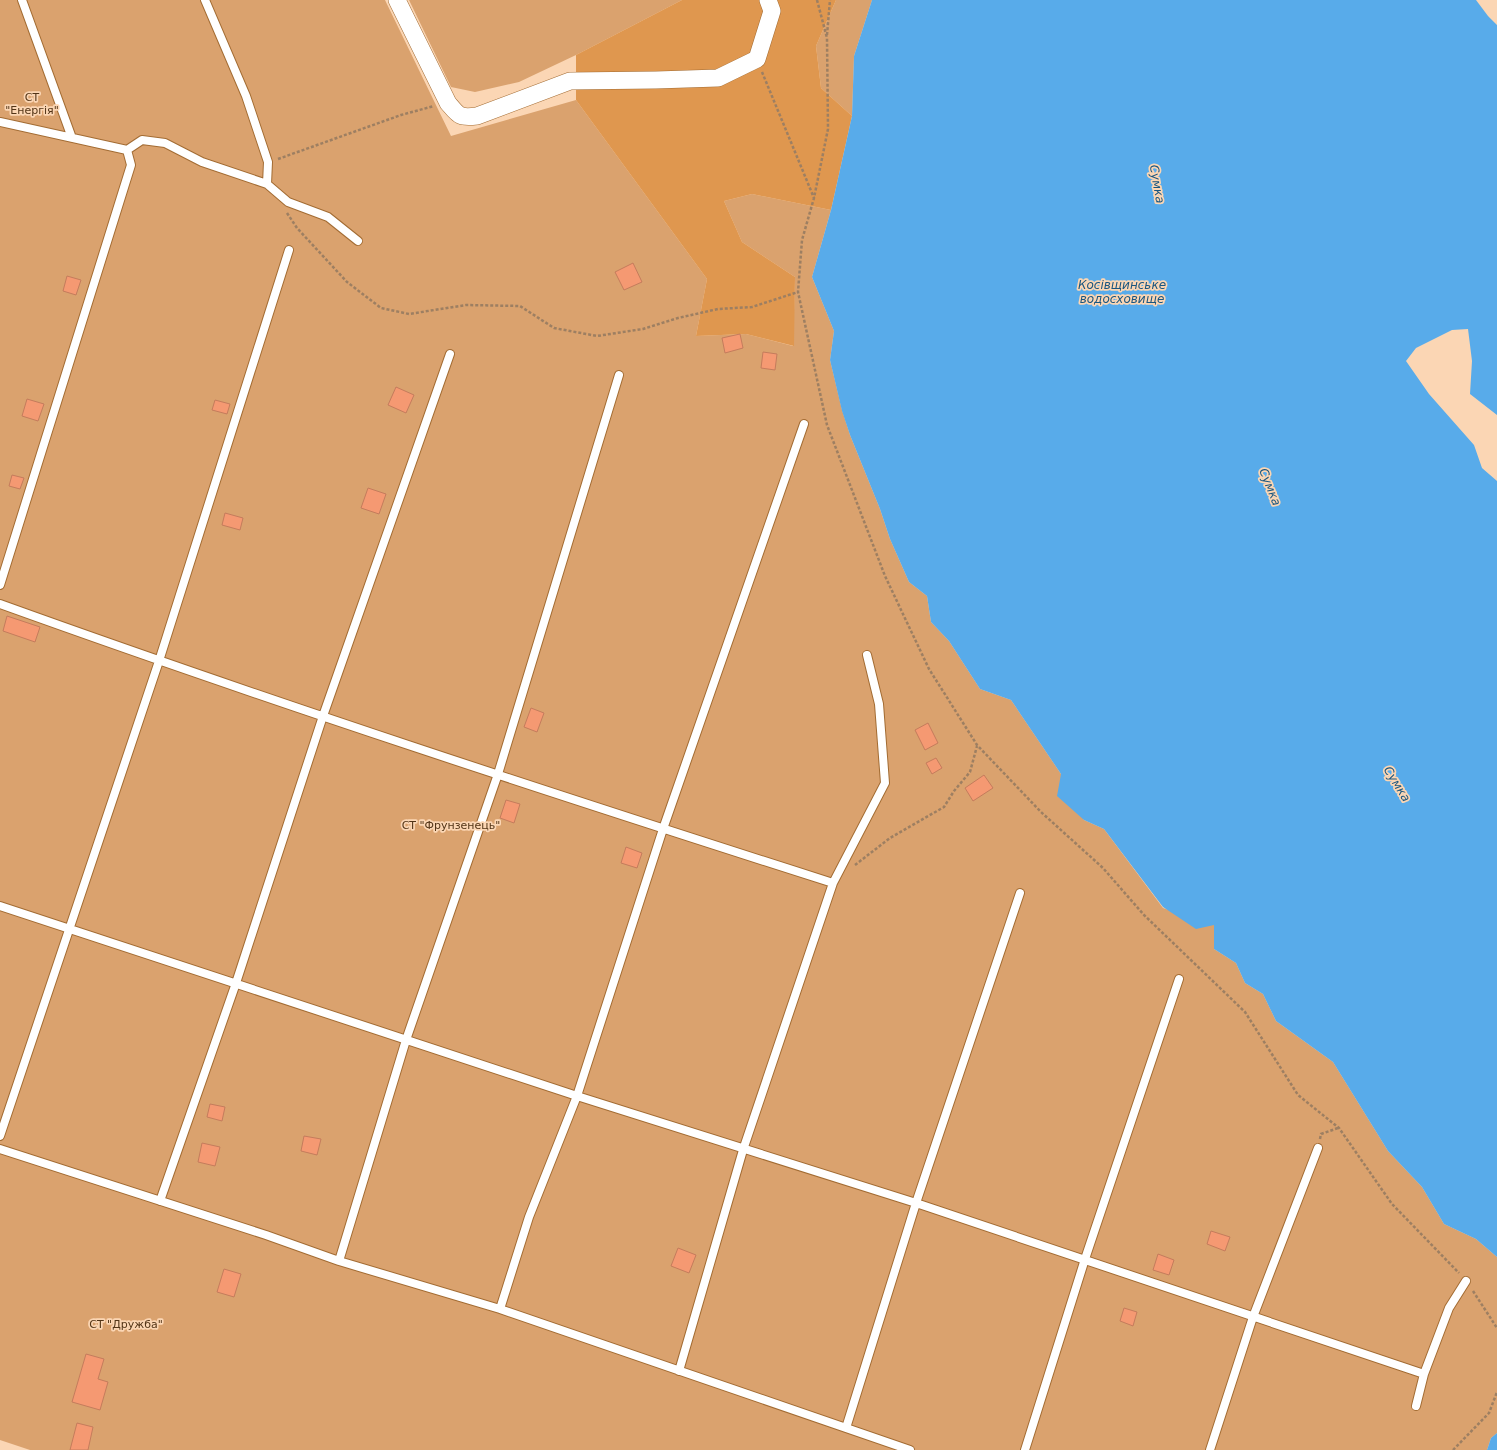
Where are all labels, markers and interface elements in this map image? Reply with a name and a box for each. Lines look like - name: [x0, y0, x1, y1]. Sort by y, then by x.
- park label: СТ "Енергія": [5, 91, 59, 117]
- water label: Сумка: [1147, 164, 1167, 204]
- water label: Косівщинське водосховище: [1078, 278, 1166, 306]
- water label: Сумка: [1256, 466, 1284, 508]
- water label: Сумка: [1381, 764, 1413, 804]
- park label: СТ "Фрунзенець": [402, 819, 500, 832]
- park label: СТ "Дружба": [89, 1318, 163, 1331]

